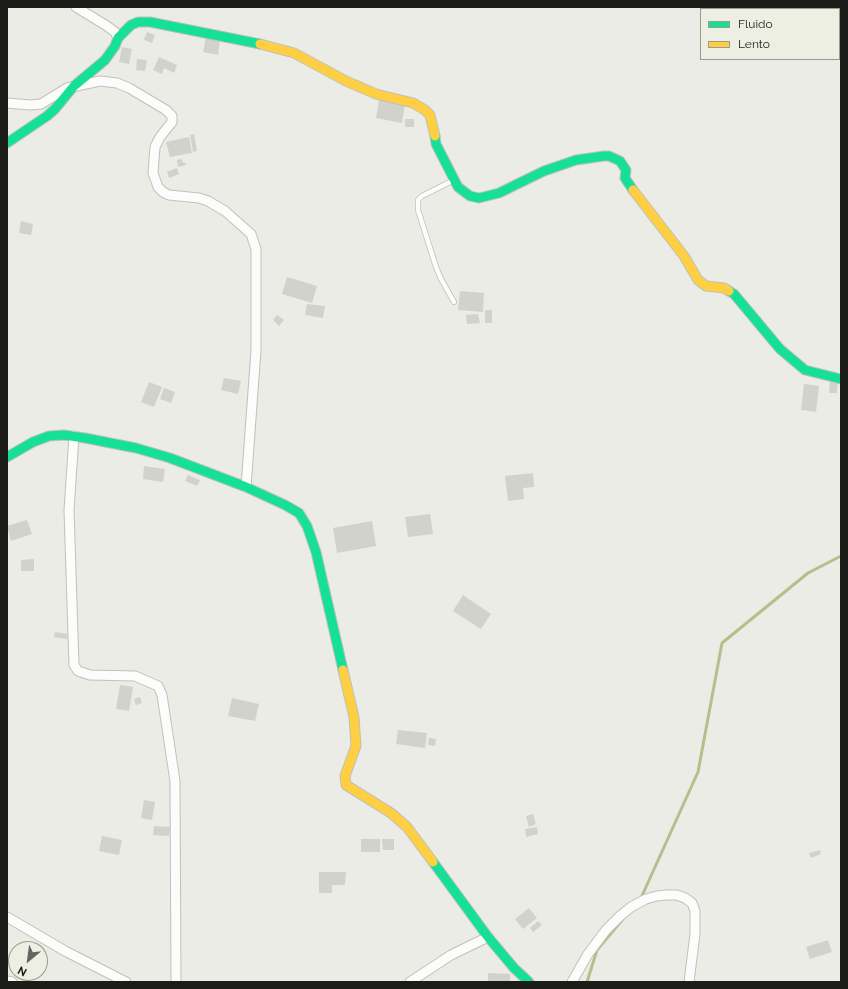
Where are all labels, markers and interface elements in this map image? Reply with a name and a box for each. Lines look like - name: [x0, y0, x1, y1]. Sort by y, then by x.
- legend: [700, 8, 840, 60]
- text: Fluido: [738, 17, 773, 31]
- text: Lento: [738, 37, 770, 51]
- north arrow: [8, 941, 48, 981]
- text: N: [16, 963, 29, 979]

